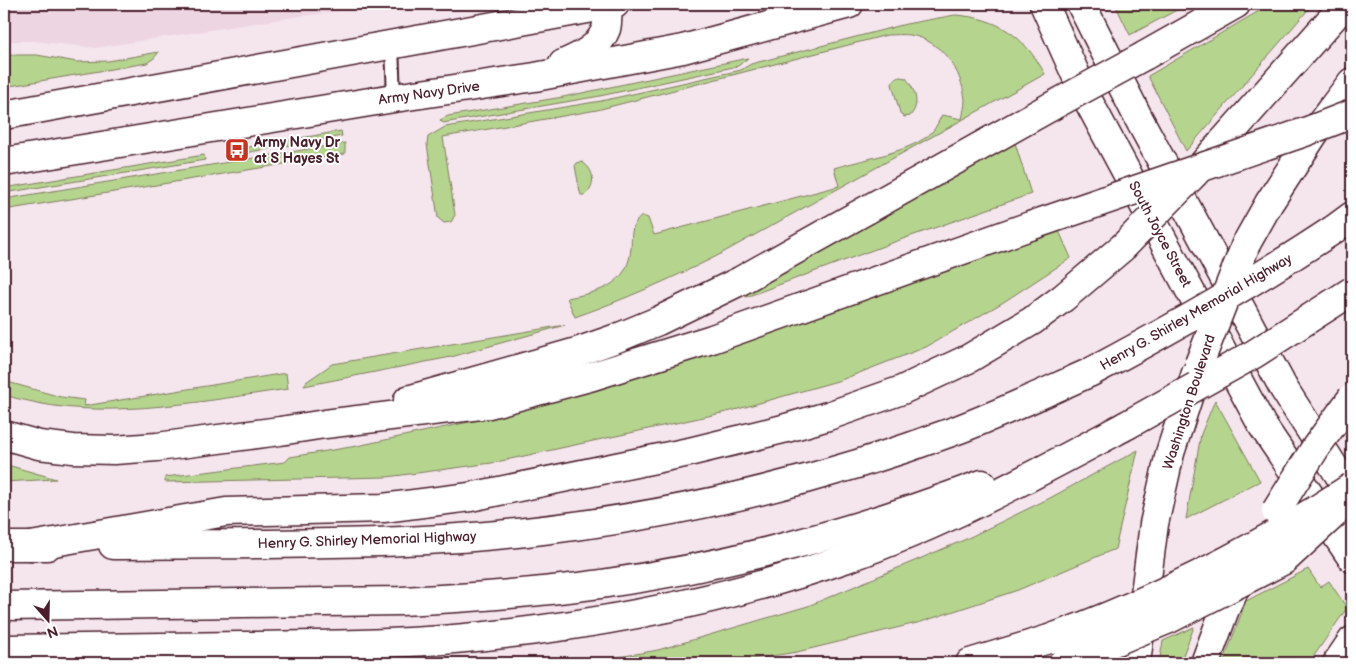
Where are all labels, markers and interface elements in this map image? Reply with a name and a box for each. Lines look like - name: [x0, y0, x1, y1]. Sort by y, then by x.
- street label: Army Navy Drive: [377, 77, 481, 109]
- place label: Army Navy Dr at S Hayes St: [253, 134, 341, 167]
- bus stop icon: Army Navy Dr at S Hayes St: [224, 137, 250, 163]
- street label: South Joyce Street: [1125, 178, 1195, 291]
- street label: Henry G. Shirley Memorial Highway: [1097, 250, 1296, 374]
- street label: Washington Boulevard: [1159, 332, 1219, 472]
- street label: Henry G. Shirley Memorial Highway: [257, 528, 477, 552]
- north arrow: [22, 594, 72, 644]
- text: N: [44, 622, 60, 642]

